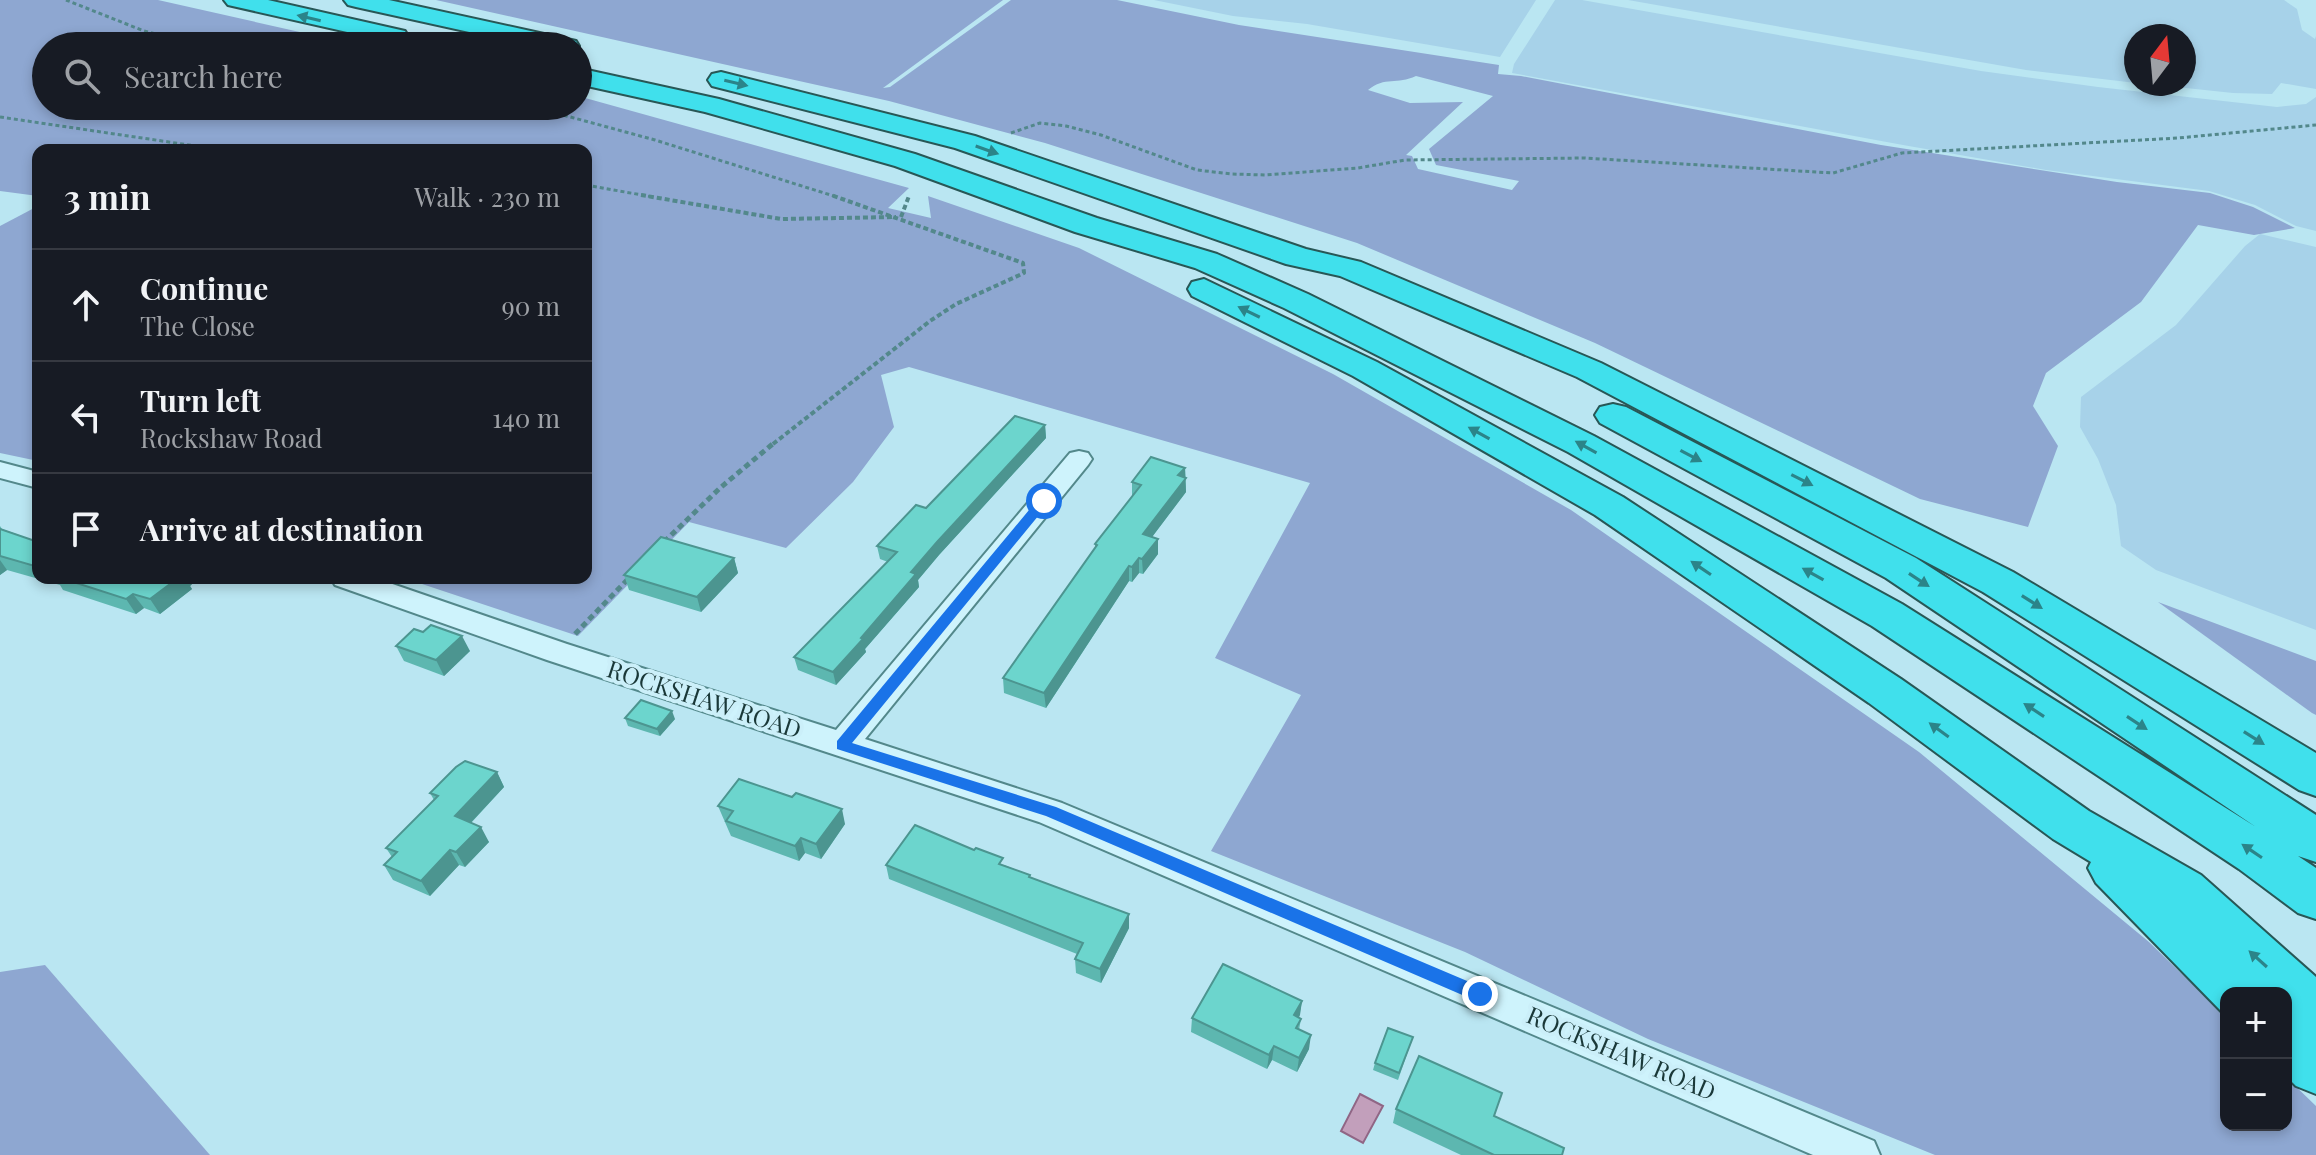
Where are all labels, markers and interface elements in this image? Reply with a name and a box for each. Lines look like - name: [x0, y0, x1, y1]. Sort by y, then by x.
- one-way arrow: [296, 11, 321, 23]
- north arrow: [2124, 24, 2196, 96]
- search box: [32, 32, 592, 120]
- icon: search: [60, 54, 104, 98]
- text: Search here: [124, 56, 283, 96]
- one-way arrow: [724, 78, 749, 90]
- one-way arrow: [976, 144, 1000, 156]
- text: 3 min: [64, 173, 151, 219]
- text: Walk · 230 m: [414, 179, 560, 214]
- text: Continue: [140, 268, 268, 308]
- icon: ahead: [64, 283, 108, 327]
- text: 90 m: [502, 288, 560, 323]
- one-way arrow: [1238, 305, 1261, 319]
- text: The Close: [140, 308, 255, 343]
- text: Turn left: [140, 380, 261, 420]
- icon: left: [64, 395, 108, 439]
- text: 140 m: [492, 400, 560, 435]
- text: Rockshaw Road: [140, 420, 323, 455]
- one-way arrow: [1468, 426, 1491, 440]
- one-way arrow: [1575, 440, 1598, 453]
- one-way arrow: [1680, 449, 1702, 463]
- one-way arrow: [1791, 474, 1814, 487]
- route start: [1026, 483, 1062, 519]
- icon: arrive: [64, 507, 108, 551]
- text: Arrive at destination: [140, 509, 423, 549]
- one-way arrow: [1691, 561, 1712, 576]
- one-way arrow: [1802, 567, 1824, 581]
- one-way arrow: [1909, 573, 1930, 588]
- one-way arrow: [2021, 595, 2043, 609]
- street label: ROCKSHAW ROAD: [603, 652, 806, 745]
- one-way arrow: [2023, 704, 2045, 718]
- one-way arrow: [2126, 715, 2147, 730]
- one-way arrow: [1929, 723, 1950, 738]
- one-way arrow: [2243, 731, 2264, 746]
- one-way arrow: [2242, 844, 2263, 859]
- one-way arrow: [2249, 951, 2268, 969]
- route end: [1462, 976, 1498, 1012]
- map controls: [2220, 987, 2292, 1131]
- button: +: [2220, 987, 2292, 1059]
- street label: ROCKSHAW ROAD: [1522, 998, 1721, 1106]
- button: −: [2220, 1059, 2292, 1131]

